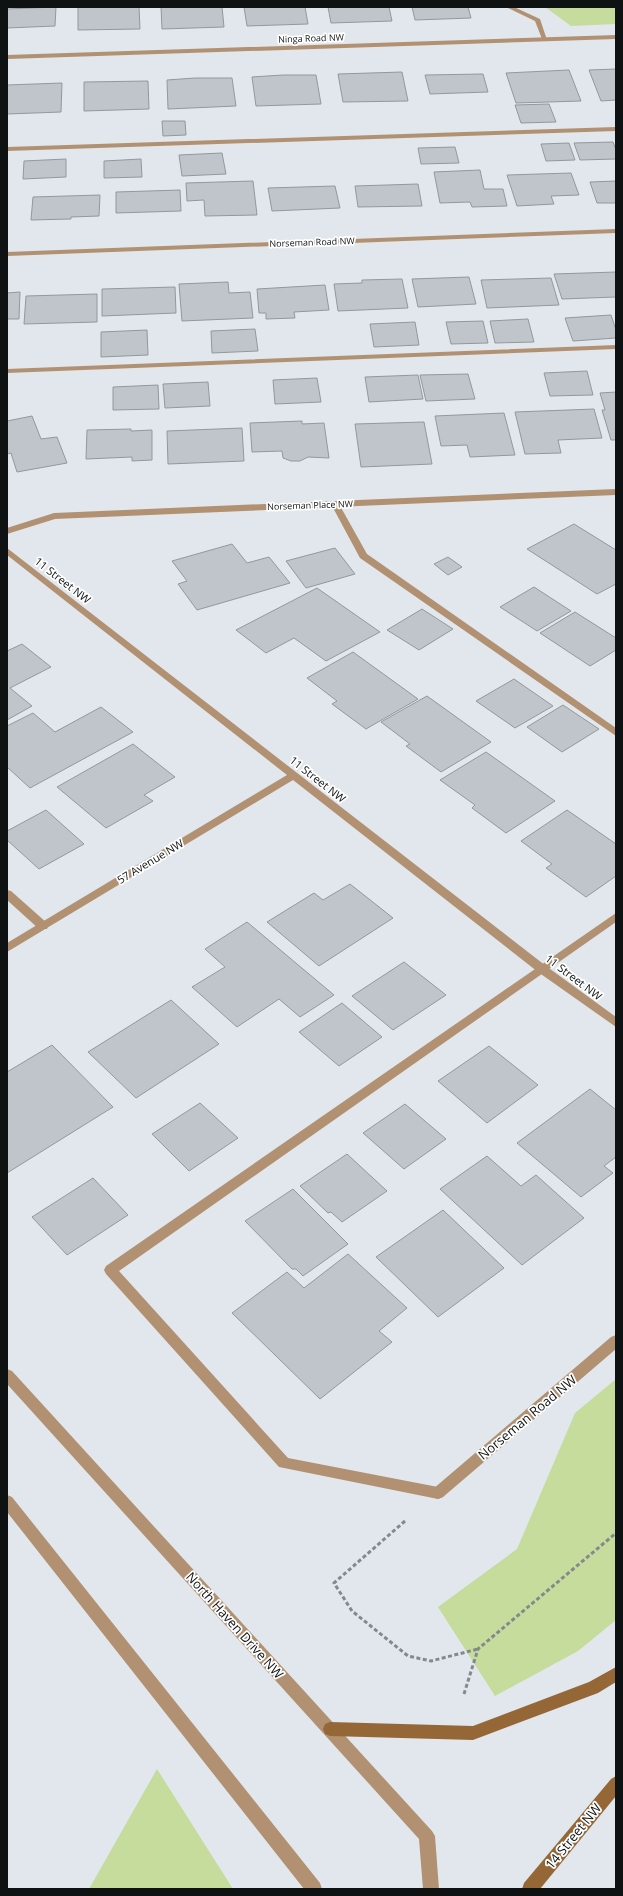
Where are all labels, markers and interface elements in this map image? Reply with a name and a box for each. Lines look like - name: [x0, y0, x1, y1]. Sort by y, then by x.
- street label: Ninga Road NW: [278, 30, 345, 46]
- street label: Norseman Road NW: [269, 234, 356, 250]
- street label: Norseman Place NW: [267, 497, 354, 513]
- street label: 11 Street NW: [32, 553, 94, 607]
- street label: 11 Street NW: [287, 752, 349, 806]
- street label: 57 Avenue NW: [114, 835, 186, 887]
- street label: 11 Street NW: [543, 951, 605, 1003]
- street label: Norseman Road NW: [474, 1371, 580, 1463]
- street label: North Haven Drive NW: [182, 1568, 288, 1682]
- street label: 14 Street NW: [541, 1799, 605, 1873]

